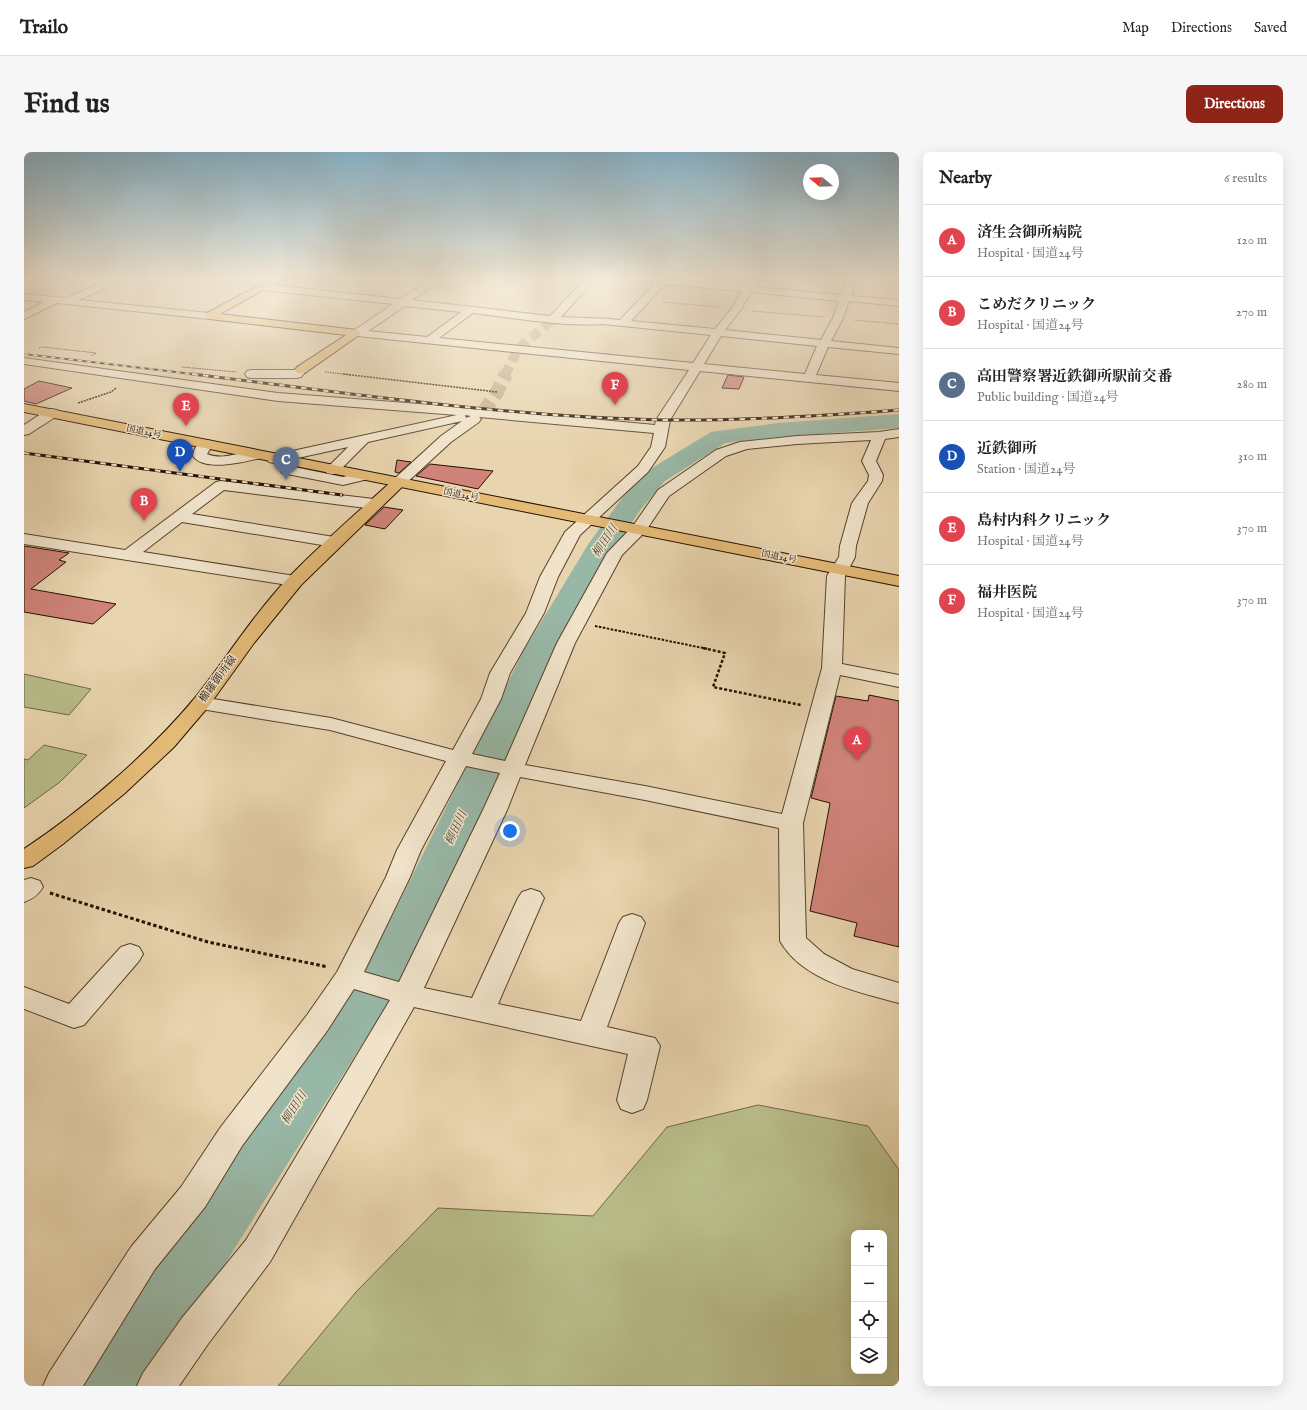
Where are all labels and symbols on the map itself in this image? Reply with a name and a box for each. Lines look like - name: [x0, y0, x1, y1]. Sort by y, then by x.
- north arrow: [803, 164, 839, 200]
- pin: F: [602, 372, 628, 405]
- pin: E: [173, 393, 199, 426]
- street label: 国道24号: [125, 423, 163, 441]
- pin: D: [167, 439, 193, 472]
- pin: C: [273, 447, 299, 480]
- street label: 国道24号: [442, 486, 480, 504]
- pin: B: [131, 488, 157, 521]
- water label: 柳田川: [589, 520, 622, 560]
- street label: 国道24号: [760, 548, 798, 566]
- street label: 櫛羅御所線: [196, 653, 240, 705]
- pin: A: [844, 727, 870, 760]
- water label: 柳田川: [442, 807, 471, 847]
- your location: [500, 821, 520, 841]
- water label: 柳田川: [278, 1087, 311, 1127]

